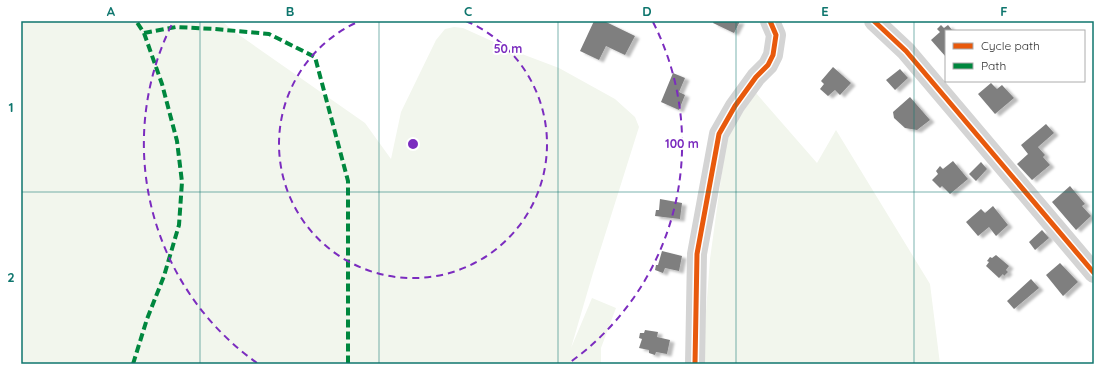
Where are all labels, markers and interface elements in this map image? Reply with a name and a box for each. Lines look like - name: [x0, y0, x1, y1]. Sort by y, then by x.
- text: A: [107, 3, 116, 19]
- text: B: [286, 3, 294, 19]
- text: C: [464, 3, 472, 19]
- text: D: [642, 3, 652, 19]
- text: E: [821, 3, 829, 19]
- text: F: [1000, 3, 1008, 19]
- legend: [945, 30, 1085, 82]
- text: Cycle path: [981, 38, 1040, 53]
- text: 50 m: [494, 41, 522, 56]
- text: Path: [981, 58, 1006, 73]
- text: 1: [8, 99, 14, 115]
- text: 100 m: [665, 136, 699, 151]
- centre of rings: [406, 137, 420, 151]
- text: 2: [7, 269, 15, 285]

